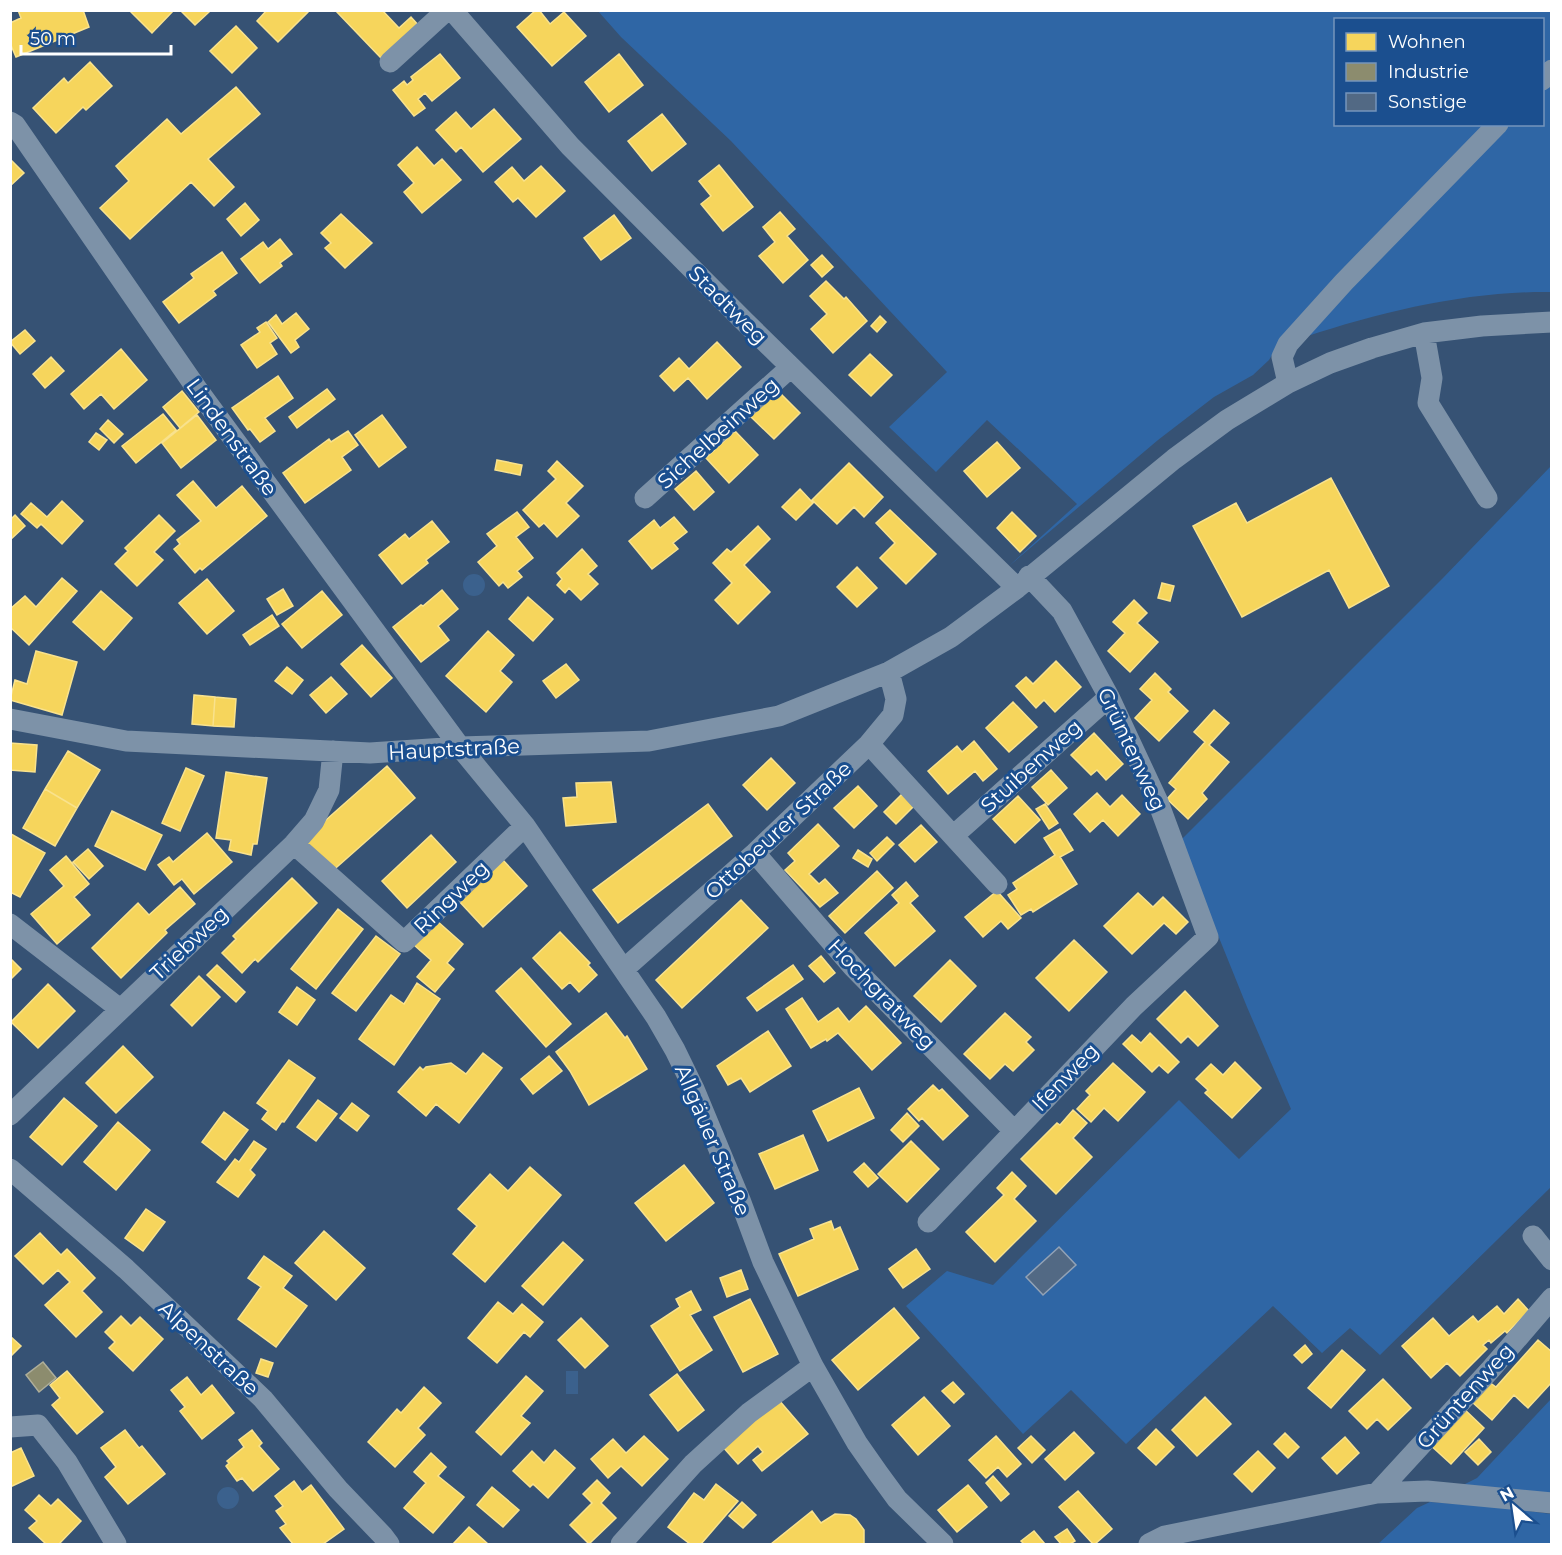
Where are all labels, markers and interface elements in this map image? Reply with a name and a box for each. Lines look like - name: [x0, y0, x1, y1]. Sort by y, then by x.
- scale bar: [21, 18, 171, 56]
- legend: [1334, 18, 1544, 126]
- text: 50 m: [30, 28, 76, 50]
- text: Wohnen: [1388, 31, 1466, 53]
- text: Industrie: [1388, 61, 1469, 83]
- text: Sonstige: [1388, 91, 1467, 113]
- street label: Stadtweg: [683, 260, 773, 350]
- street label: Sichelbeinweg: [652, 372, 784, 494]
- street label: Lindenstraße: [181, 374, 283, 500]
- street label: Grüntenweg: [1093, 683, 1171, 815]
- street label: Stuibenweg: [975, 714, 1087, 818]
- street label: Hauptstraße: [388, 733, 520, 765]
- street label: Ottobeurer Straße: [700, 756, 856, 904]
- street label: Ringweg: [408, 855, 494, 939]
- street label: Triebweg: [145, 901, 233, 985]
- street label: Hochgratweg: [823, 934, 941, 1054]
- street label: Ifenweg: [1026, 1038, 1104, 1116]
- street label: Allgäuer Straße: [670, 1061, 756, 1219]
- street label: Alpenstraße: [154, 1295, 264, 1401]
- street label: Grüntenweg: [1411, 1338, 1519, 1454]
- north arrow: [1484, 1477, 1544, 1537]
- text: N: [1497, 1483, 1517, 1506]

